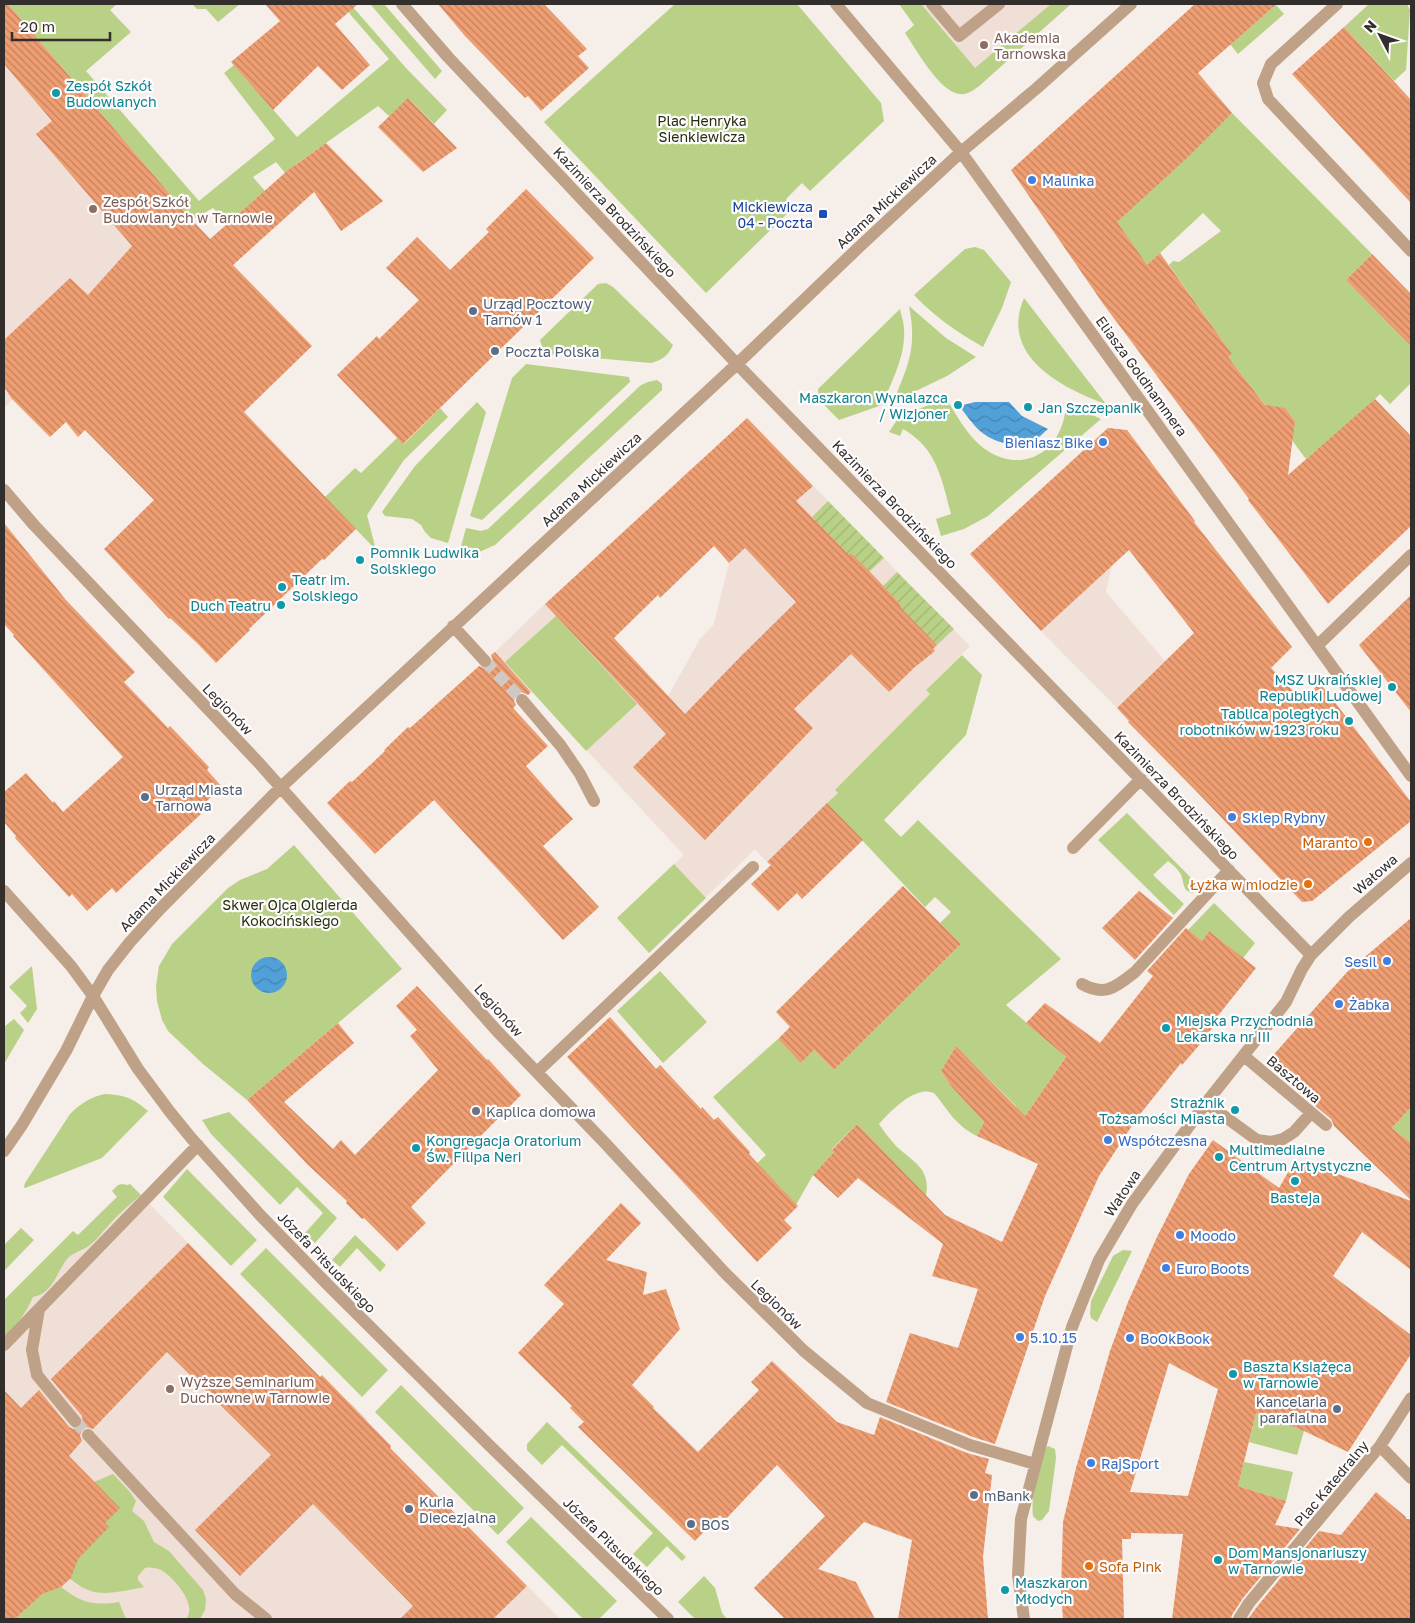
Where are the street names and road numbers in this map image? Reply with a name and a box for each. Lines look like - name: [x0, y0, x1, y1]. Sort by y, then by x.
- street label: Kazimierza Brodzińskiego: [550, 143, 680, 281]
- street label: Adama Mickiewicza: [833, 150, 939, 252]
- street label: Eliasza Goldhammera: [1093, 313, 1191, 439]
- street label: Adama Mickiewicza: [538, 428, 644, 530]
- street label: Kazimierza Brodzińskiego: [829, 436, 961, 572]
- street label: Legionów: [199, 680, 257, 738]
- street label: Kazimierza Brodzińskiego: [1111, 727, 1243, 863]
- street label: Adama Mickiewicza: [116, 829, 218, 935]
- street label: Wałowa: [1350, 850, 1400, 898]
- street label: Legionów: [471, 980, 527, 1040]
- street label: Basztowa: [1264, 1052, 1324, 1106]
- street label: Wałowa: [1100, 1166, 1144, 1220]
- street label: Józefa Piłsudskiego: [274, 1208, 380, 1316]
- street label: Legionów: [748, 1275, 806, 1333]
- street label: Plac Katedralny: [1290, 1437, 1372, 1529]
- street label: Józefa Piłsudskiego: [560, 1493, 668, 1599]

